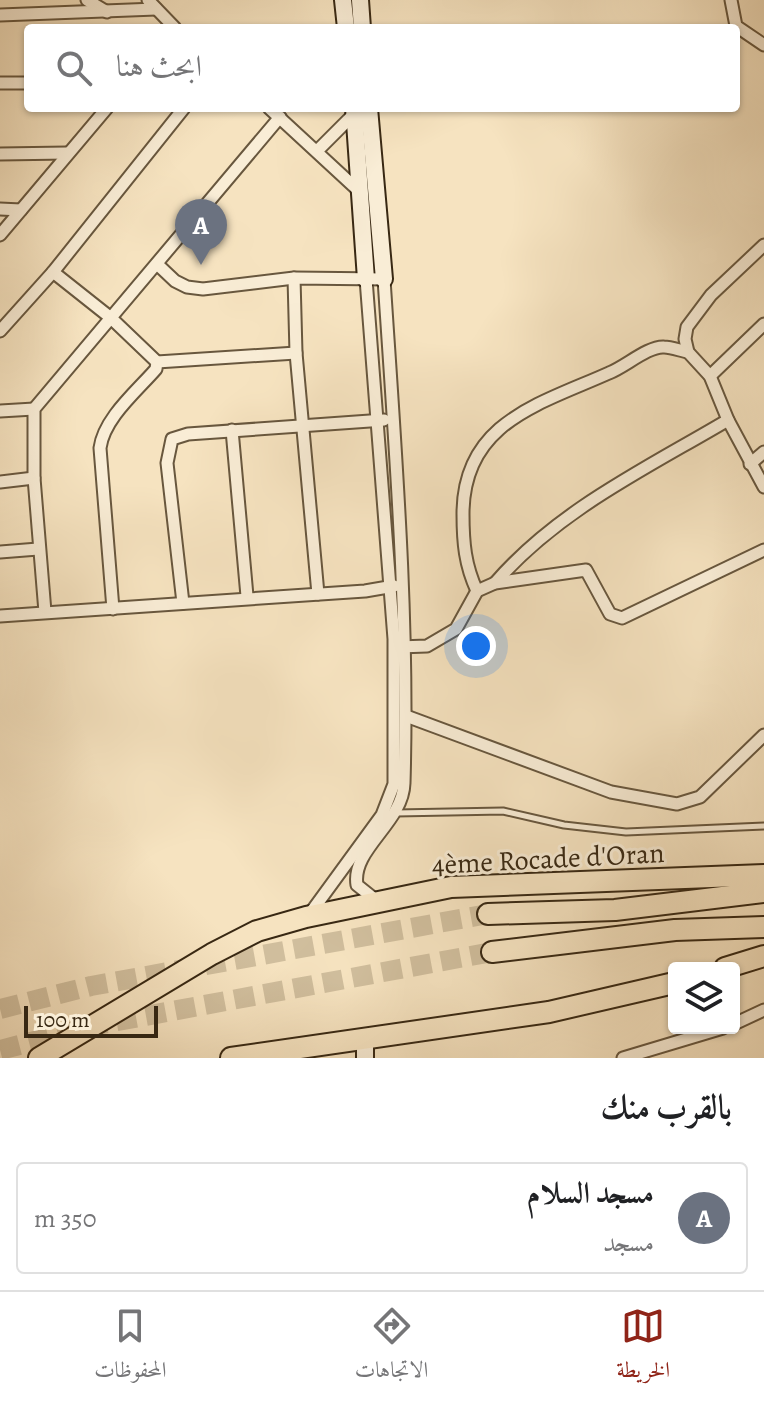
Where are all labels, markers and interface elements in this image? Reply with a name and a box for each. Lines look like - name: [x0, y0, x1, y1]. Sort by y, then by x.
- search box: [24, 24, 740, 112]
- icon: search: [52, 46, 96, 90]
- text: ابحث هنا: [116, 46, 202, 86]
- pin: A: [175, 199, 227, 265]
- your location: [456, 626, 496, 666]
- street label: 4ème Rocade d'Oran: [431, 834, 665, 884]
- map controls: [668, 962, 740, 1034]
- button: layers: [668, 962, 740, 1034]
- scale bar: [24, 1002, 158, 1038]
- text: 100 m: [36, 1005, 90, 1035]
- text: بالقرب منك: [600, 1083, 732, 1130]
- text: مسجد السلام: [527, 1173, 654, 1213]
- text: 350 m: [34, 1201, 97, 1236]
- text: A: [696, 1201, 712, 1236]
- text: مسجد: [603, 1225, 654, 1260]
- tab: المحفوظات: [94, 1304, 167, 1391]
- tab: الاتجاهات: [355, 1304, 428, 1391]
- tab: الخريطة: [616, 1304, 670, 1391]

